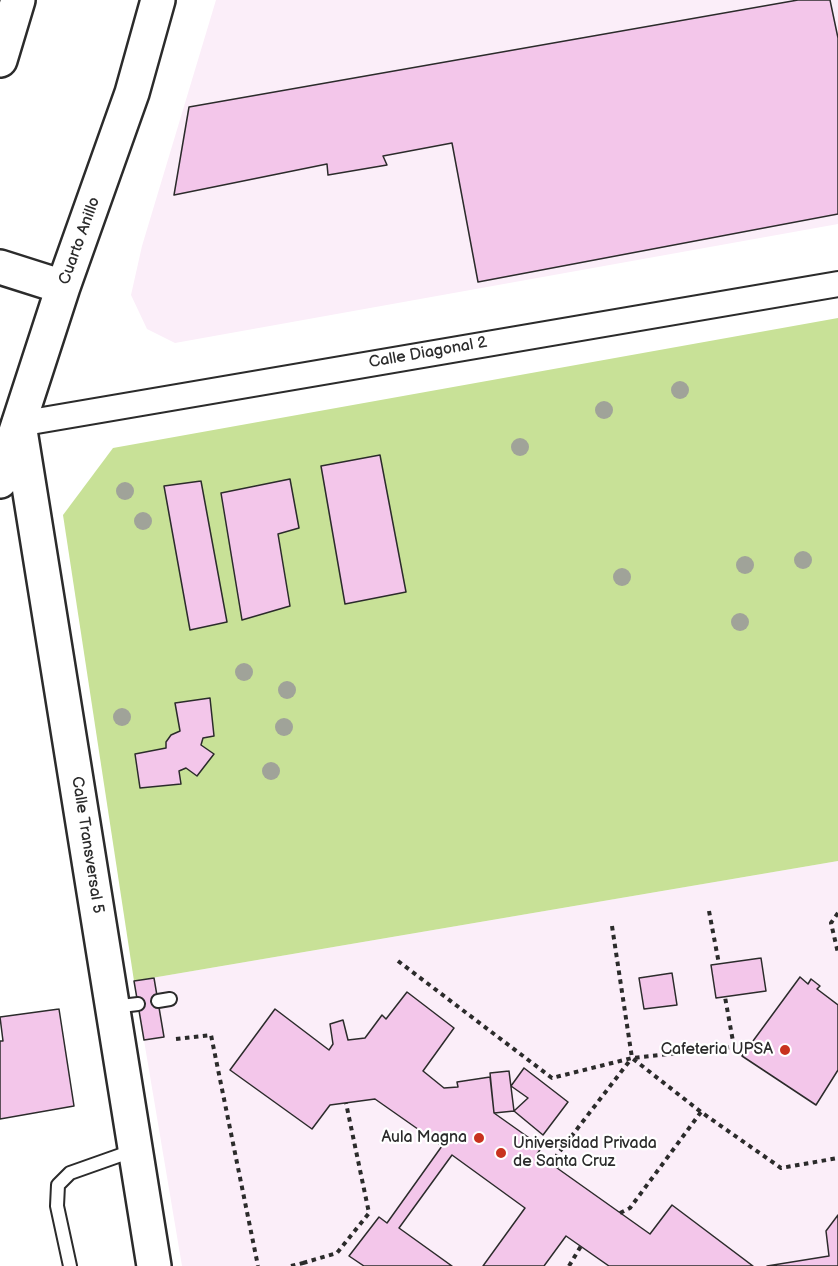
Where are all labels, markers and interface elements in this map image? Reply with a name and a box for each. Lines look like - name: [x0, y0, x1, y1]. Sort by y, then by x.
- street label: Cuarto Anillo: [55, 195, 105, 287]
- street label: Calle Diagonal 2: [367, 333, 489, 373]
- street label: Calle Transversal 5: [67, 775, 107, 915]
- place label: Cafeteria UPSA: [661, 1040, 773, 1060]
- marker: Cafeteria UPSA: [778, 1043, 792, 1057]
- place label: Aula Magna: [381, 1128, 467, 1148]
- marker: Aula Magna: [472, 1131, 486, 1145]
- place label: Universidad Privada de Santa Cruz: [513, 1134, 657, 1172]
- marker: Universidad Privada de Santa Cruz: [494, 1146, 508, 1160]

